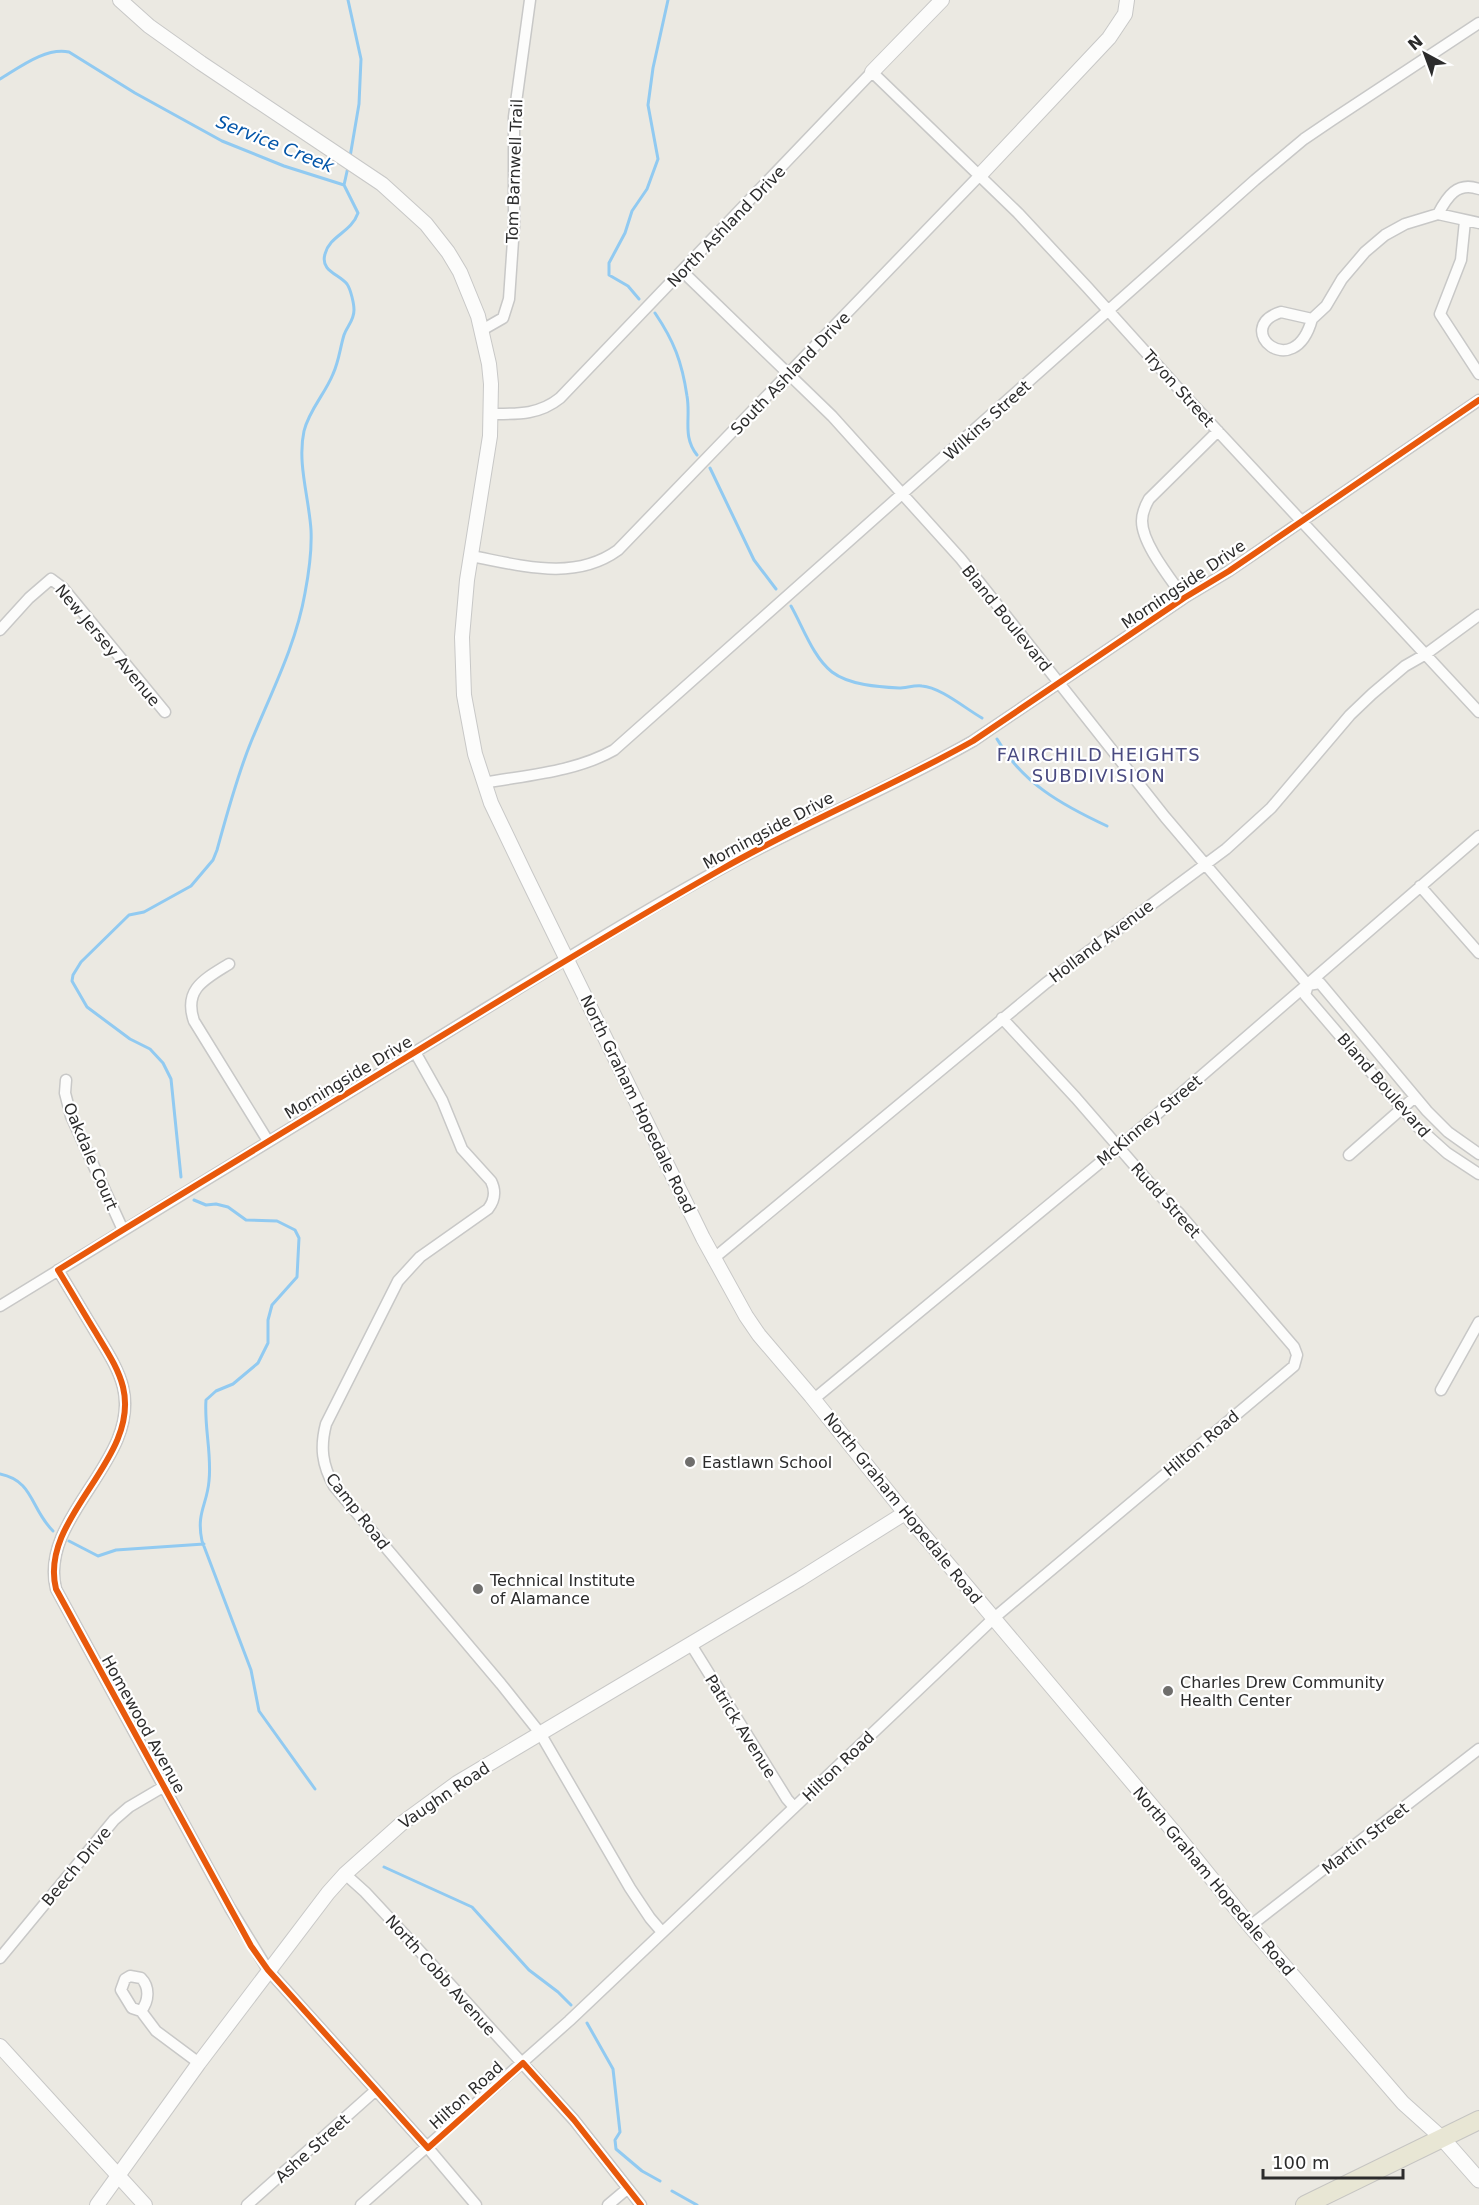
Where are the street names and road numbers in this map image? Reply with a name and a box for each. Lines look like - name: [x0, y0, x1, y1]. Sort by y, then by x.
- street label: Tom Barnwell Trail: [502, 99, 527, 244]
- street label: North Ashland Drive: [663, 162, 789, 291]
- street label: South Ashland Drive: [727, 308, 854, 439]
- street label: Tryon Street: [1138, 345, 1218, 431]
- street label: Wilkins Street: [940, 376, 1035, 464]
- street label: Morningside Drive: [1118, 536, 1249, 633]
- street label: Bland Boulevard: [958, 561, 1055, 675]
- street label: New Jersey Avenue: [51, 580, 164, 710]
- street label: Morningside Drive: [700, 788, 837, 873]
- street label: Holland Avenue: [1046, 896, 1157, 987]
- street label: North Graham Hopedale Road: [576, 992, 699, 1216]
- street label: Bland Boulevard: [1333, 1029, 1434, 1141]
- street label: Morningside Drive: [281, 1032, 415, 1123]
- street label: McKinney Street: [1093, 1071, 1206, 1170]
- street label: Oakdale Court: [59, 1100, 122, 1213]
- street label: Rudd Street: [1127, 1159, 1204, 1242]
- street label: Hilton Road: [1160, 1406, 1243, 1480]
- street label: North Graham Hopedale Road: [820, 1409, 986, 1608]
- street label: Camp Road: [322, 1469, 393, 1553]
- street label: Homewood Avenue: [98, 1652, 189, 1796]
- street label: Patrick Avenue: [701, 1671, 780, 1782]
- street label: Hilton Road: [799, 1727, 878, 1805]
- street label: Vaughn Road: [395, 1758, 493, 1833]
- street label: North Graham Hopedale Road: [1129, 1783, 1298, 1980]
- street label: Martin Street: [1318, 1799, 1412, 1878]
- street label: Beech Drive: [38, 1823, 115, 1910]
- street label: North Cobb Avenue: [381, 1911, 500, 2040]
- street label: Hilton Road: [426, 2057, 507, 2133]
- street label: Ashe Street: [271, 2110, 353, 2187]

